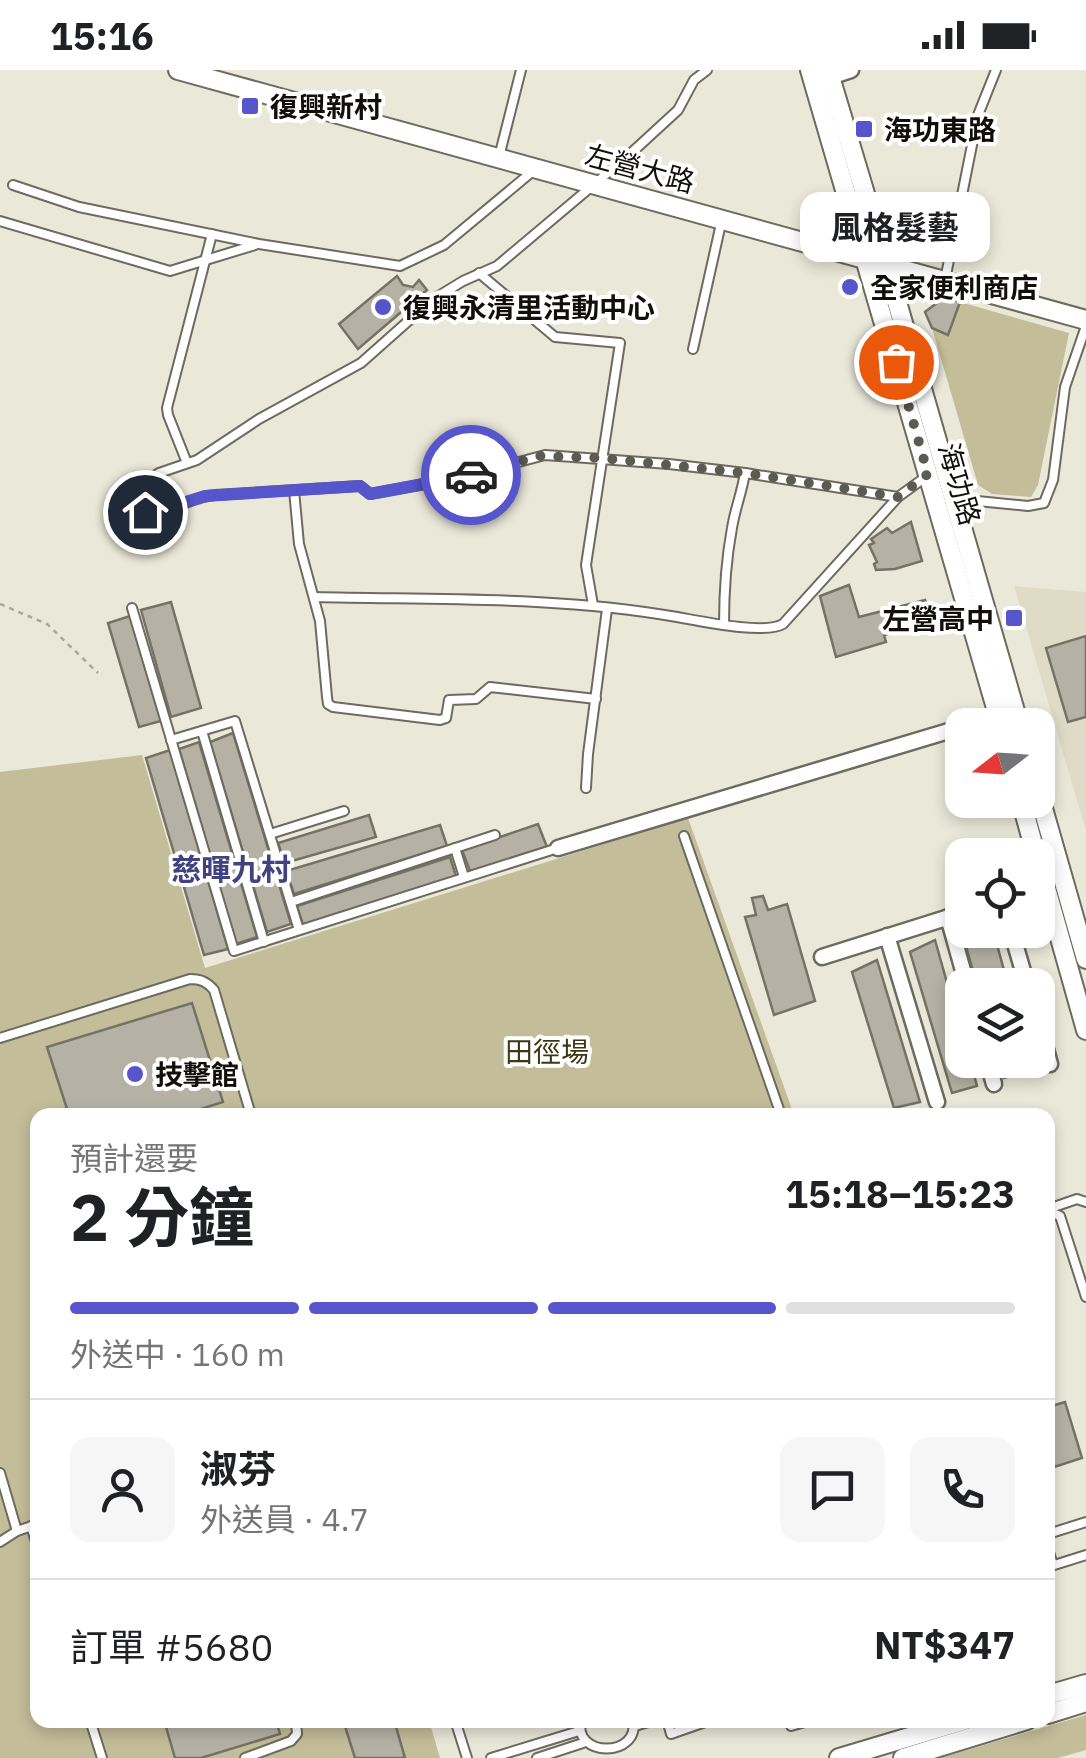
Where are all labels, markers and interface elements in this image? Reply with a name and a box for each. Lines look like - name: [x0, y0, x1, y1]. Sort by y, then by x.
- text: 15:16: [50, 11, 154, 60]
- place label: 復興新村: [270, 88, 382, 125]
- marker: 復興新村: [239, 95, 261, 117]
- place label: 海功東路: [884, 111, 996, 148]
- marker: 海功東路: [853, 118, 875, 140]
- street label: 左營大路: [581, 136, 699, 200]
- callout: 風格髮藝: [801, 192, 991, 262]
- text: 風格髮藝: [831, 206, 959, 248]
- place label: 全家便利商店: [870, 269, 1038, 306]
- marker: 全家便利商店: [839, 276, 861, 298]
- place label: 復興永清里活動中心: [403, 289, 655, 326]
- marker: 復興永清里活動中心: [372, 296, 394, 318]
- pin: [854, 320, 939, 405]
- icon: bag: [869, 335, 924, 390]
- courier: [421, 425, 521, 525]
- street label: 海功路: [931, 439, 989, 529]
- icon: car: [444, 448, 499, 503]
- pin: [103, 470, 188, 555]
- icon: home: [118, 485, 173, 540]
- place label: 左營高中: [882, 600, 994, 637]
- marker: 左營高中: [1003, 607, 1025, 629]
- north arrow: [945, 708, 1055, 818]
- map controls: [945, 708, 1055, 1078]
- button: locate: [945, 838, 1055, 948]
- district label: 慈暉九村: [171, 849, 291, 888]
- button: layers: [945, 968, 1055, 1078]
- park label: 田徑場: [505, 1033, 589, 1070]
- place label: 技擊館: [155, 1056, 239, 1093]
- marker: 技擊館: [124, 1063, 146, 1085]
- text: 預計還要: [70, 1137, 198, 1179]
- text: 15:18–15:23: [785, 1169, 1015, 1218]
- text: 2 分鐘: [70, 1174, 254, 1259]
- text: 外送中 · 160 m: [70, 1333, 285, 1375]
- button: person: [70, 1437, 175, 1542]
- button: chat: [780, 1437, 885, 1542]
- button: phone: [910, 1437, 1015, 1542]
- text: 淑芬: [200, 1444, 276, 1493]
- text: 外送員 · 4.7: [200, 1498, 369, 1540]
- text: NT$347: [874, 1620, 1015, 1669]
- text: 訂單 #5680: [70, 1622, 273, 1671]

